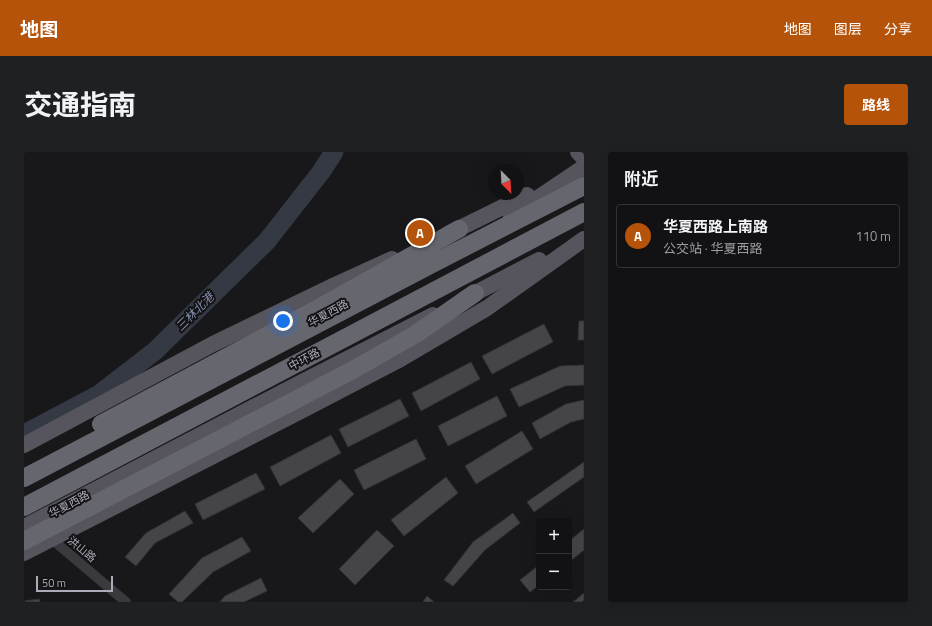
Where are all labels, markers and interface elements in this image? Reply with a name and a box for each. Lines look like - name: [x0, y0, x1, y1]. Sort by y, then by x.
- text: 地图: [20, 14, 58, 43]
- text: 地图: [784, 18, 812, 39]
- text: 图层: [834, 18, 862, 39]
- text: 分享: [884, 18, 912, 39]
- text: 交通指南: [24, 83, 136, 126]
- button: 路线: [844, 84, 908, 125]
- north arrow: [488, 164, 524, 200]
- text: 附近: [624, 166, 658, 192]
- text: 华夏西路上南路: [663, 215, 768, 238]
- pin: A: [407, 218, 433, 248]
- text: A: [634, 226, 642, 246]
- text: 110 m: [855, 226, 891, 246]
- text: 公交站 · 华夏西路: [663, 238, 763, 258]
- water label: 三林北港: [171, 287, 220, 335]
- street label: 华夏西路: [305, 296, 351, 330]
- your location: [273, 311, 293, 331]
- street label: 中环路: [286, 344, 322, 374]
- street label: 华夏西路: [46, 487, 92, 521]
- map controls: [536, 518, 572, 590]
- button: +: [536, 518, 572, 554]
- street label: 洪山路: [64, 532, 100, 566]
- button: −: [536, 554, 572, 590]
- scale bar: [36, 574, 113, 593]
- text: 50 m: [42, 575, 66, 591]

